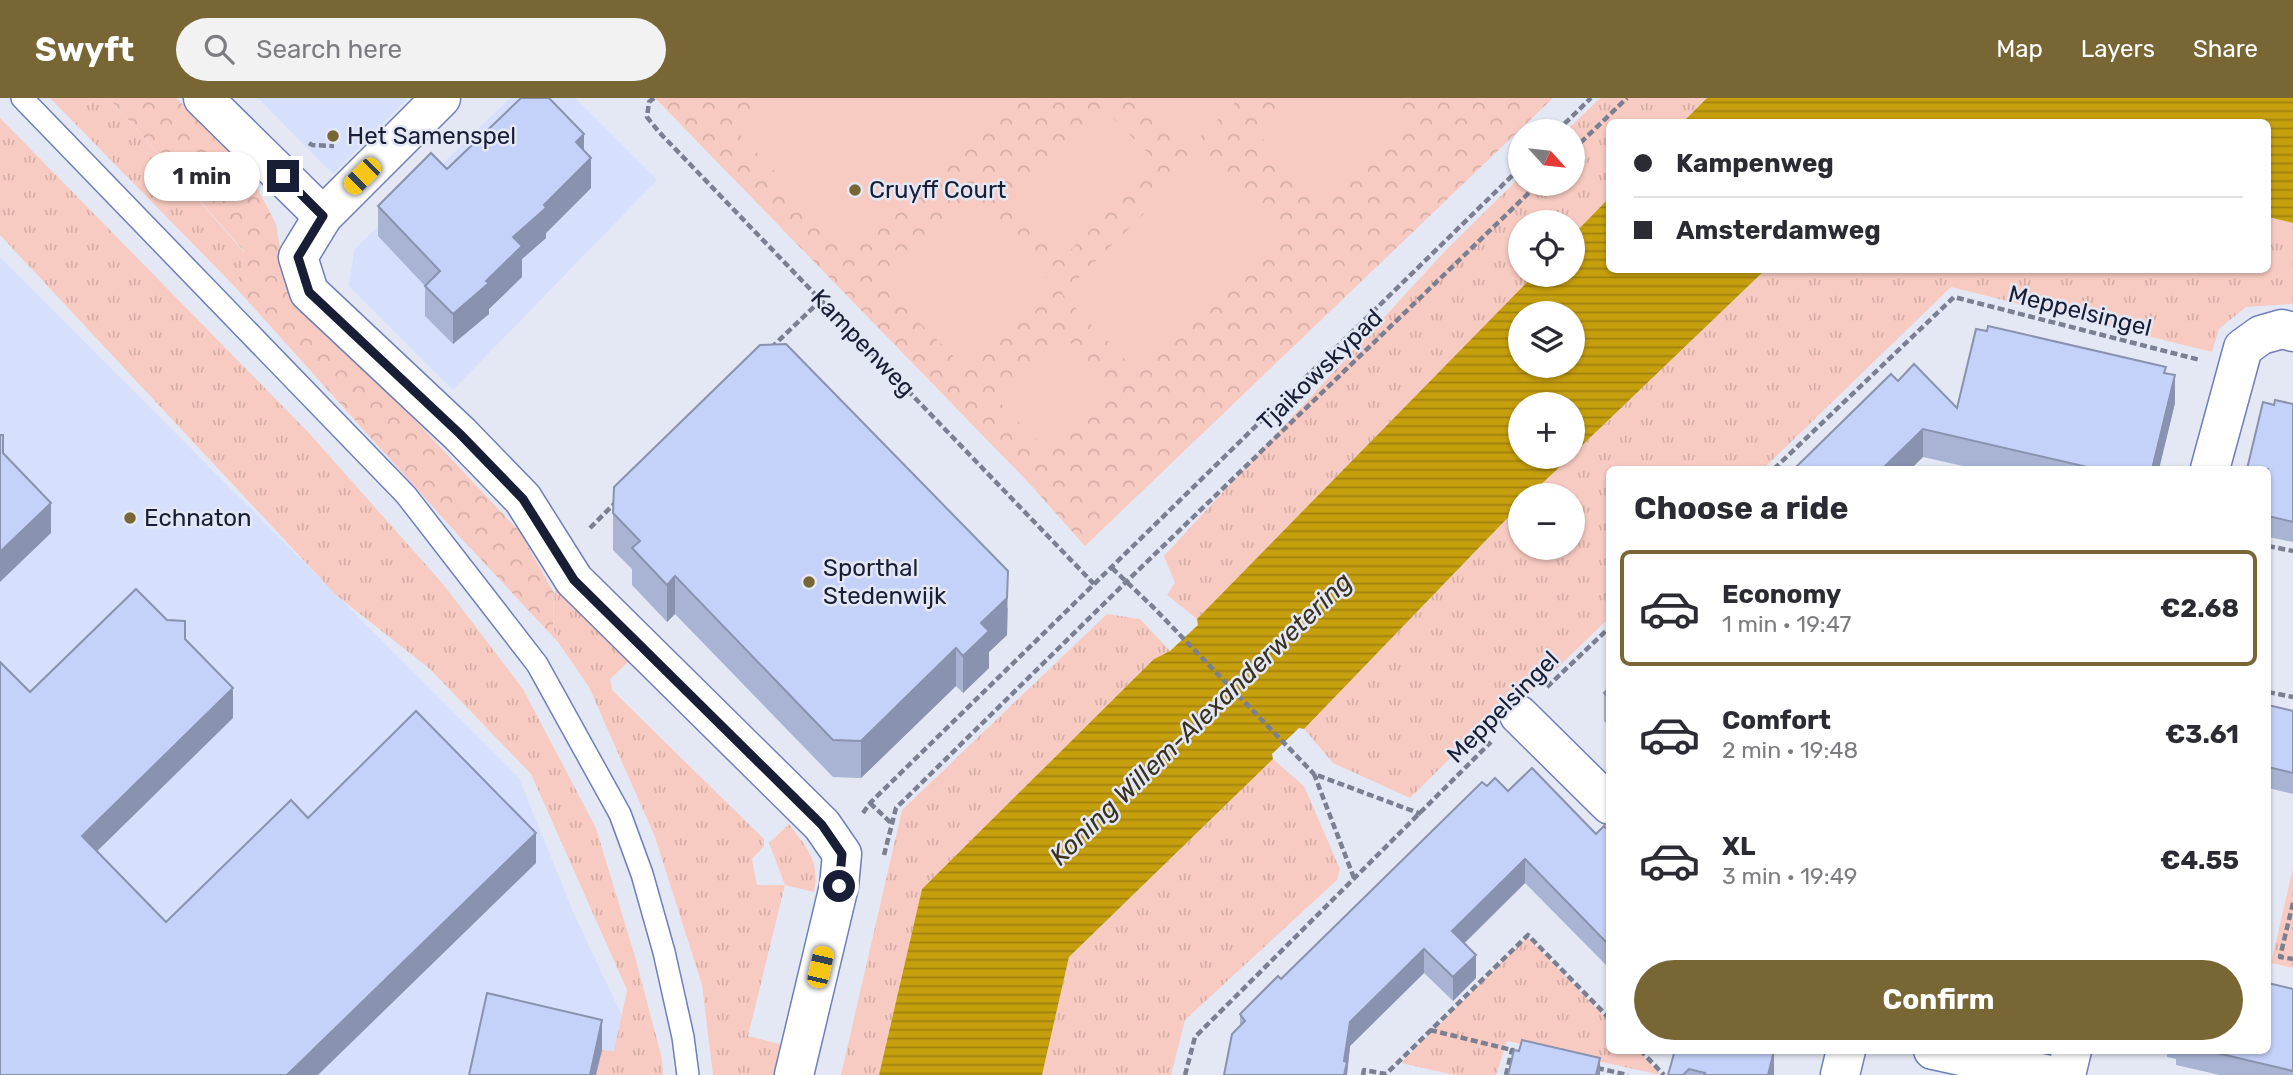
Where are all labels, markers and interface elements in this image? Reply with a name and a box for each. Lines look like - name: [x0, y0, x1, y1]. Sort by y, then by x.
- search box: [176, 18, 666, 81]
- text: Swyft: [35, 30, 134, 69]
- icon: search: [200, 30, 238, 68]
- text: Search here: [256, 34, 402, 65]
- text: Map: [1996, 35, 2043, 63]
- text: Layers: [2081, 35, 2155, 63]
- text: Share: [2193, 35, 2258, 63]
- north arrow: [1508, 119, 1586, 196]
- map controls: [1508, 119, 1585, 560]
- place label: Het Samenspel: [347, 122, 516, 150]
- marker: Het Samenspel: [325, 128, 341, 144]
- text: Kampenweg: [1676, 148, 1834, 179]
- callout: 1 min: [143, 152, 258, 200]
- car: [340, 154, 385, 198]
- route end: [267, 160, 299, 192]
- text: 1 min: [173, 162, 231, 190]
- place label: Cruyff Court: [869, 176, 1006, 204]
- marker: Cruyff Court: [847, 182, 863, 198]
- button: locate: [1508, 210, 1585, 287]
- text: Amsterdamweg: [1676, 215, 1881, 246]
- street label: Meppelsingel: [2006, 280, 2154, 342]
- street label: Kampenweg: [805, 284, 921, 402]
- button: layers: [1508, 301, 1585, 378]
- street label: Tjaikowskypad: [1252, 303, 1388, 437]
- button: +: [1508, 392, 1585, 469]
- button: −: [1508, 483, 1585, 560]
- text: Choose a ride: [1634, 489, 1848, 527]
- place label: Echnaton: [144, 504, 252, 532]
- marker: Echnaton: [122, 510, 138, 526]
- place label: Sporthal Stedenwijk: [823, 554, 947, 610]
- water label: Koning Willem-Alexanderwetering: [1043, 566, 1359, 872]
- marker: Sporthal Stedenwijk: [801, 574, 817, 590]
- icon: car: [1638, 577, 1701, 640]
- text: Economy: [1722, 579, 1841, 610]
- text: €2.68: [2160, 593, 2239, 624]
- text: 1 min · 19:47: [1722, 610, 1851, 638]
- street label: Meppelsingel: [1441, 645, 1565, 769]
- icon: car: [1638, 703, 1701, 766]
- text: Comfort: [1722, 705, 1831, 736]
- text: €3.61: [2165, 719, 2239, 750]
- text: 2 min · 19:48: [1722, 736, 1858, 764]
- icon: car: [1638, 829, 1701, 892]
- text: XL: [1722, 831, 1755, 862]
- text: €4.55: [2160, 845, 2239, 876]
- text: 3 min · 19:49: [1722, 862, 1857, 890]
- route start: [823, 870, 855, 902]
- car: [806, 944, 835, 990]
- button: Confirm: [1634, 960, 2243, 1040]

